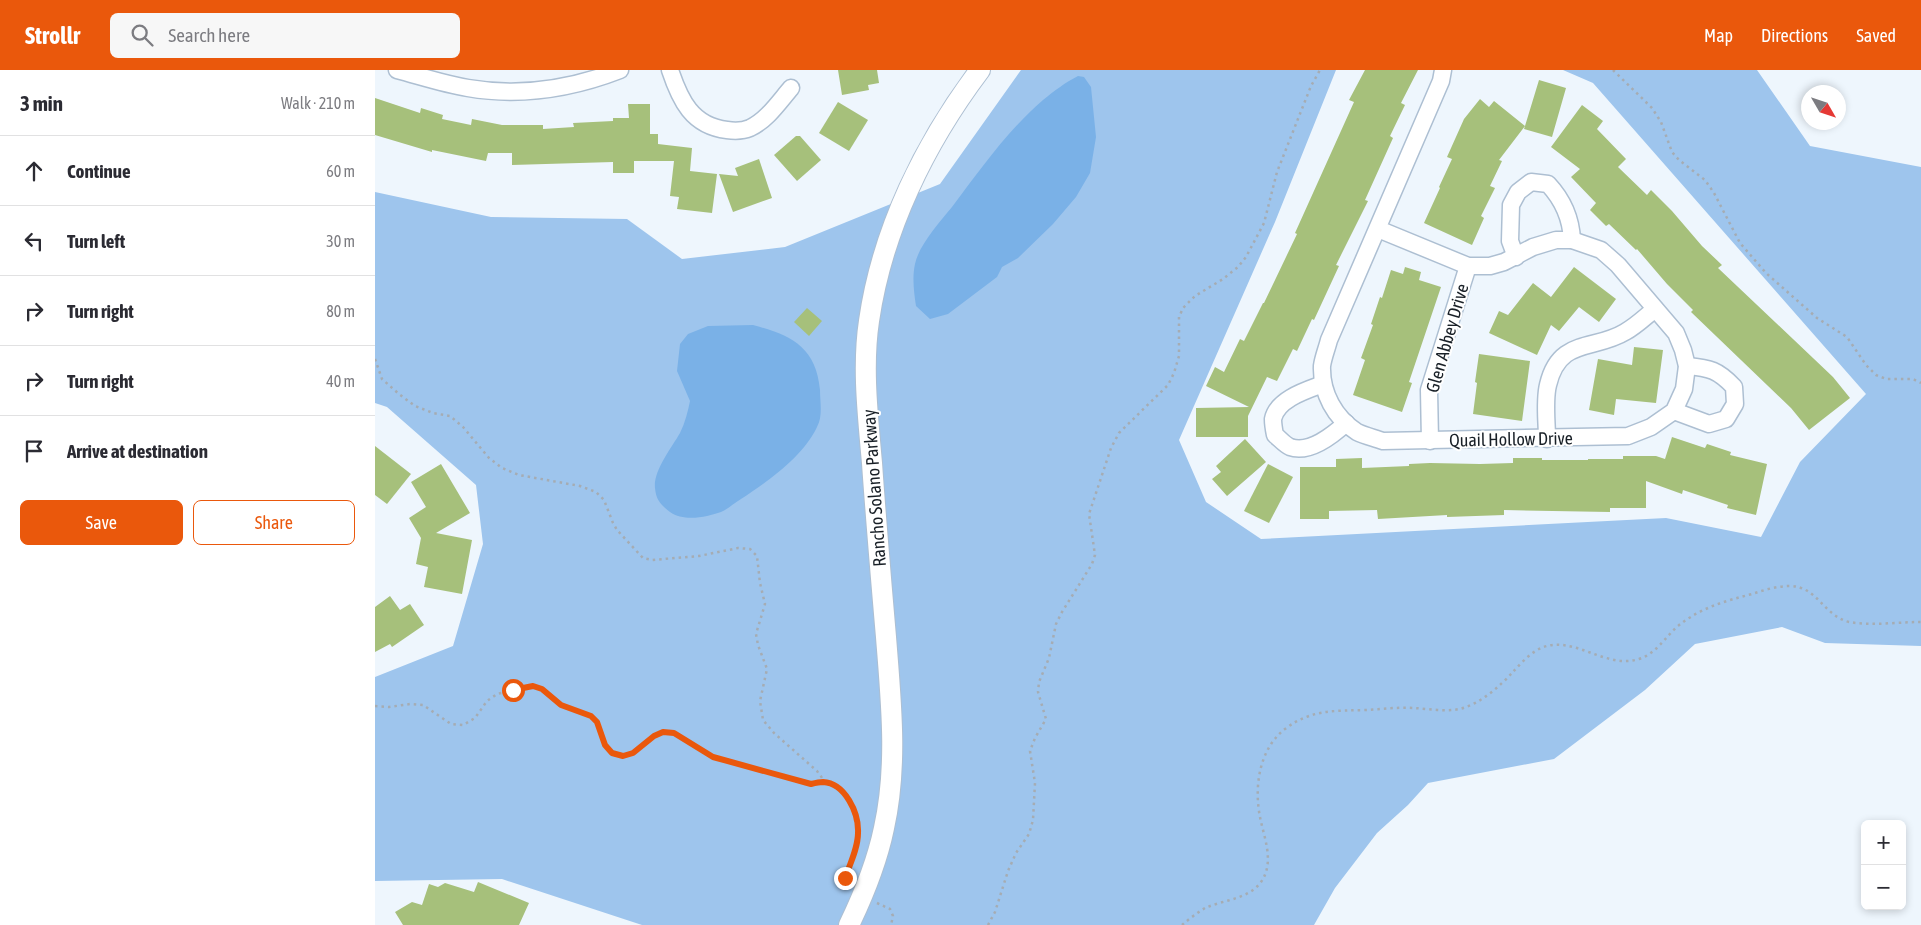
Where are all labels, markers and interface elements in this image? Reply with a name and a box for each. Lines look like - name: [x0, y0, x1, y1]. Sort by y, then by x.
- search box: [110, 13, 460, 58]
- icon: search: [128, 21, 156, 49]
- text: Strollr: [25, 22, 80, 49]
- text: Search here: [168, 24, 250, 46]
- text: Map: [1704, 25, 1733, 46]
- text: Directions: [1761, 25, 1828, 46]
- text: Saved: [1856, 25, 1896, 46]
- north arrow: [1801, 85, 1846, 130]
- text: 3 min: [20, 91, 63, 115]
- text: Walk · 210 m: [281, 94, 355, 112]
- icon: ahead: [20, 157, 48, 185]
- text: Continue: [67, 160, 131, 182]
- text: 60 m: [326, 162, 355, 180]
- icon: left: [20, 227, 48, 255]
- text: Turn left: [67, 230, 125, 252]
- text: 30 m: [326, 232, 355, 250]
- street label: Glen Abbey Drive: [1421, 281, 1473, 395]
- icon: right: [20, 297, 48, 325]
- text: Turn right: [67, 300, 134, 322]
- text: 80 m: [326, 302, 355, 320]
- icon: right: [20, 367, 48, 395]
- text: Turn right: [67, 370, 134, 392]
- text: 40 m: [326, 372, 355, 390]
- street label: Rancho Solano Parkway: [858, 409, 890, 567]
- street label: Quail Hollow Drive: [1449, 427, 1573, 451]
- icon: arrive: [20, 437, 48, 465]
- text: Arrive at destination: [67, 440, 208, 462]
- button: Save: [20, 500, 183, 545]
- button: Share: [193, 500, 355, 545]
- route start: [502, 679, 525, 702]
- map controls: [1861, 820, 1906, 910]
- button: +: [1861, 820, 1906, 865]
- button: −: [1861, 865, 1906, 910]
- route end: [834, 867, 857, 890]

